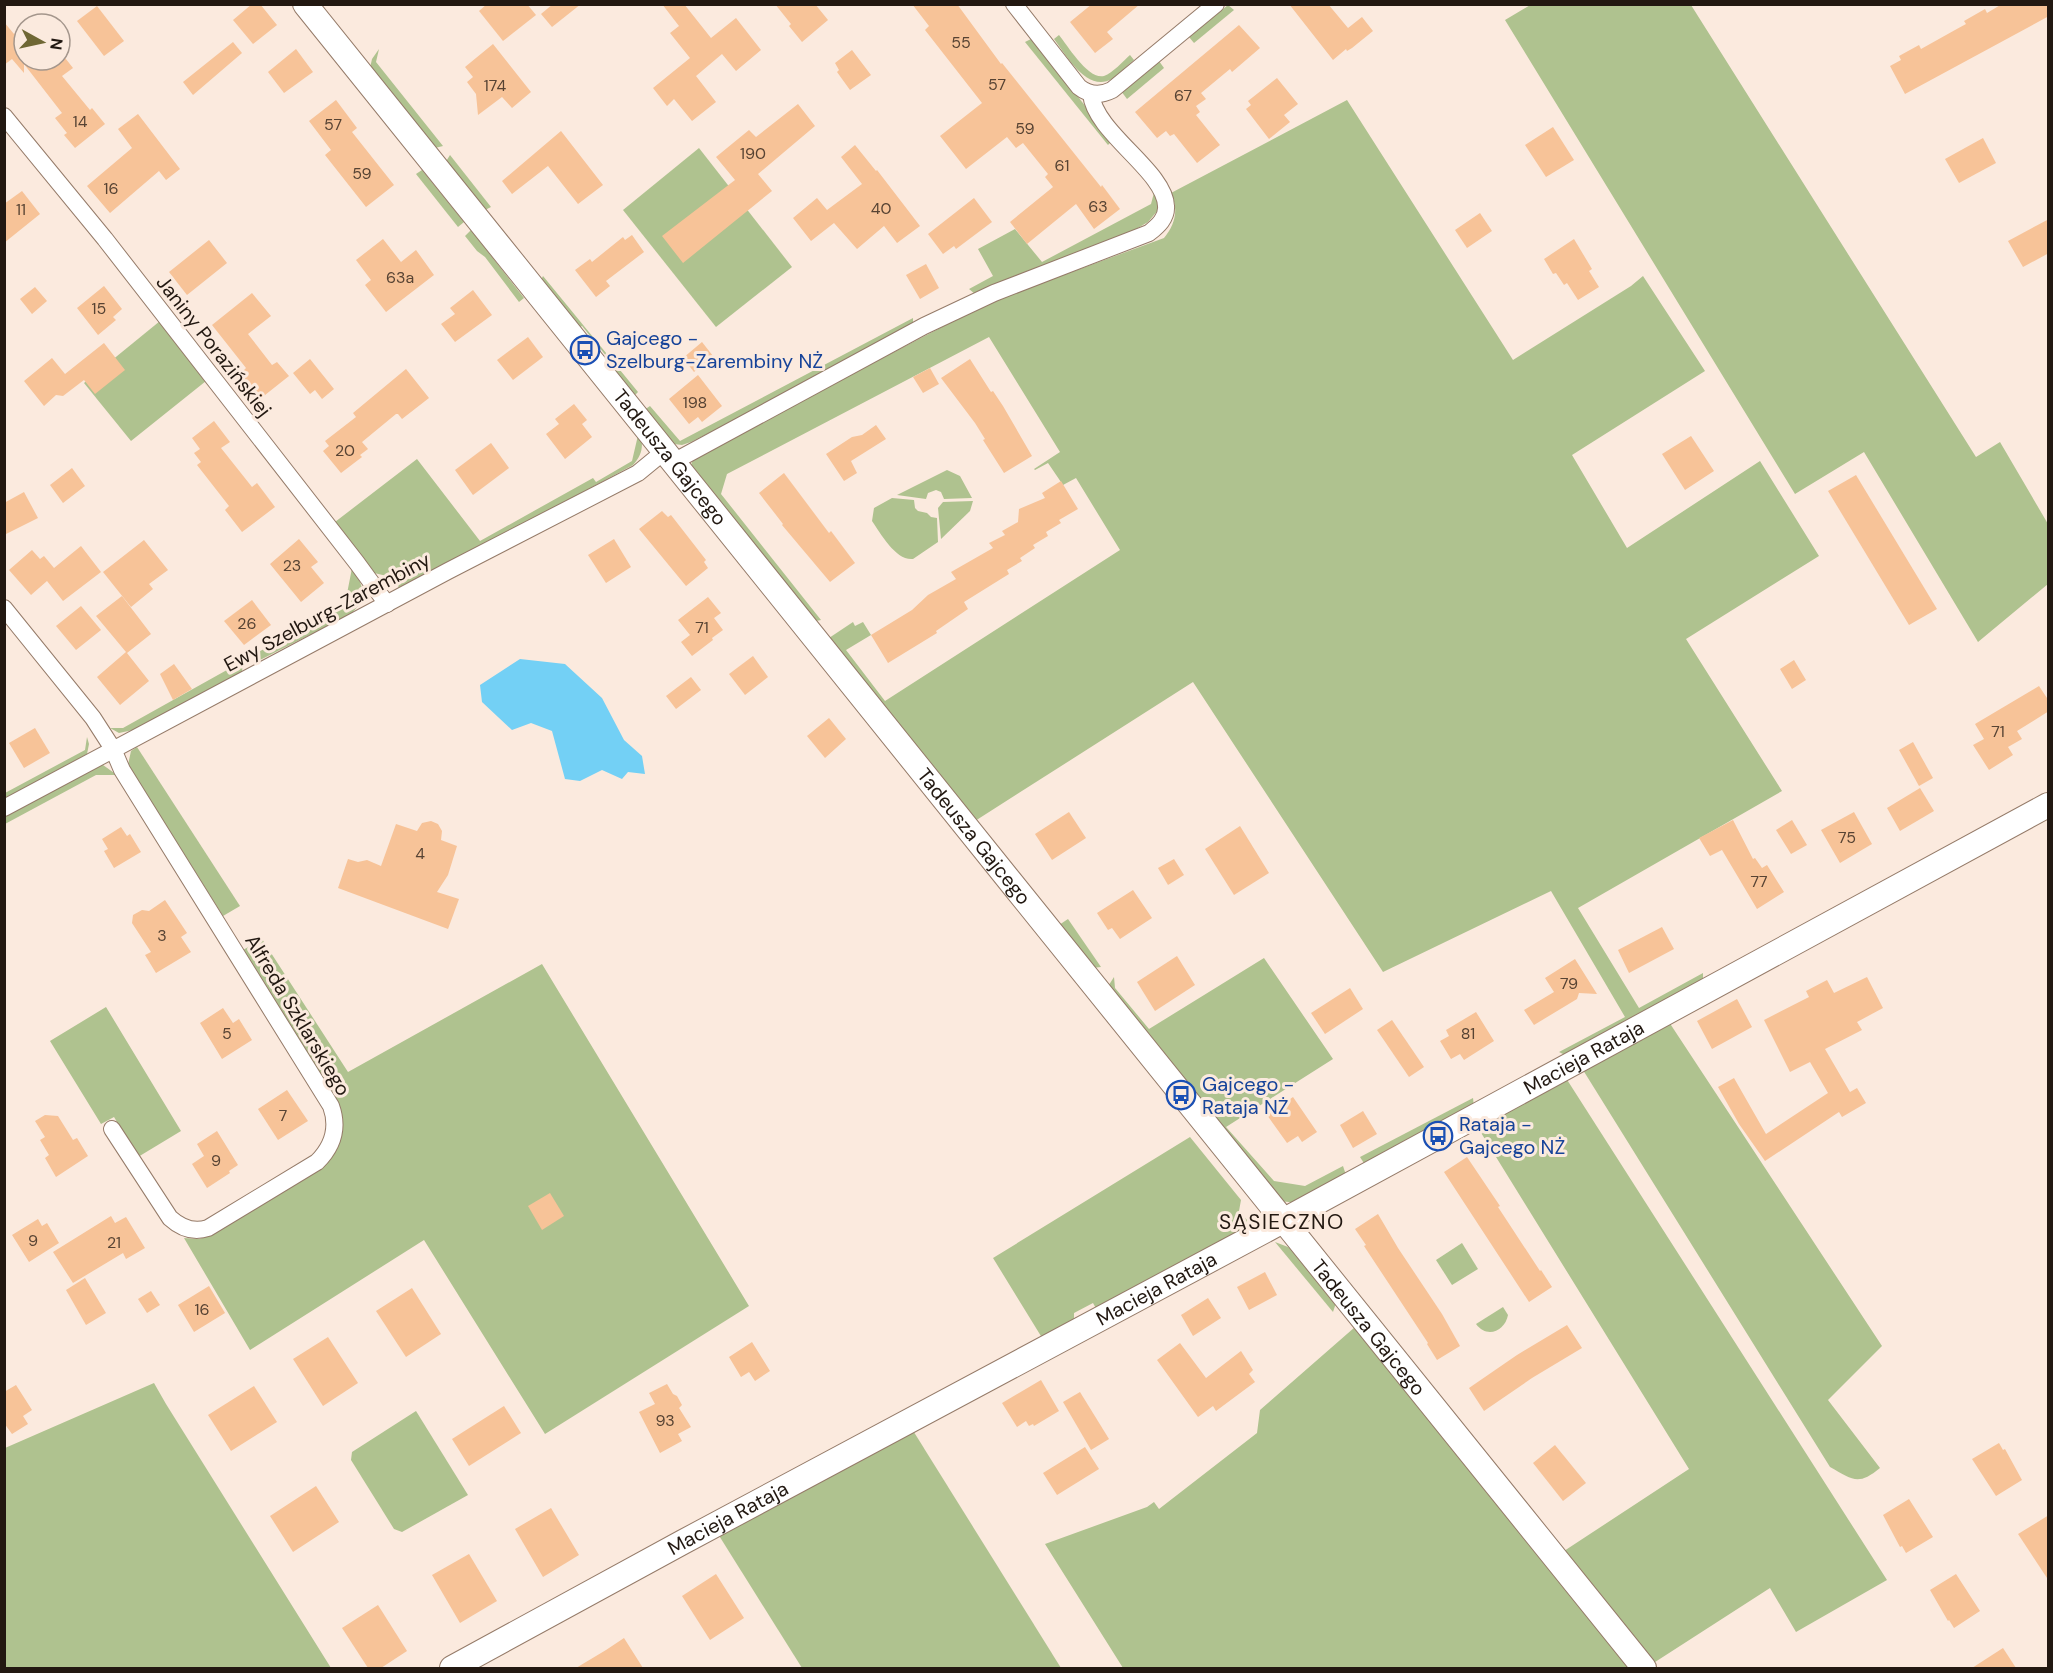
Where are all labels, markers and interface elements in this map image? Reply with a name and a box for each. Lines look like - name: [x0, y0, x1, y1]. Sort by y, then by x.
- north arrow: [12, 12, 72, 72]
- house number: 55: [951, 32, 971, 53]
- text: N: [45, 37, 68, 51]
- house number: 57: [988, 74, 1006, 95]
- house number: 174: [484, 75, 506, 96]
- house number: 67: [1174, 85, 1192, 106]
- house number: 14: [73, 111, 88, 132]
- house number: 57: [324, 114, 342, 135]
- house number: 59: [1015, 118, 1035, 139]
- house number: 190: [740, 143, 766, 164]
- house number: 61: [1054, 155, 1070, 176]
- house number: 59: [352, 163, 372, 184]
- house number: 16: [103, 178, 119, 199]
- house number: 63: [1088, 196, 1108, 217]
- house number: 40: [871, 198, 891, 219]
- house number: 11: [16, 199, 26, 220]
- house number: 63a: [386, 267, 414, 288]
- street label: Janiny Porazińskiej: [151, 270, 277, 422]
- house number: 15: [92, 298, 106, 319]
- place label: Gajcego - Szelburg-Zarembiny NŻ: [606, 325, 823, 374]
- bus stop icon: Gajcego - Szelburg-Zarembiny NŻ: [569, 334, 601, 366]
- street label: Tadeusza Gajcego: [607, 384, 733, 531]
- house number: 198: [683, 392, 707, 413]
- house number: 20: [335, 440, 355, 461]
- street label: Ewy Szelburg-Zarembiny: [219, 546, 435, 678]
- house number: 23: [283, 555, 301, 576]
- house number: 26: [237, 613, 257, 634]
- house number: 71: [695, 617, 709, 638]
- house number: 71: [1991, 721, 2005, 742]
- street label: Tadeusza Gajcego: [912, 763, 1037, 910]
- house number: 75: [1838, 827, 1856, 848]
- house number: 4: [415, 843, 425, 864]
- house number: 77: [1750, 871, 1768, 892]
- house number: 3: [157, 925, 167, 946]
- street label: Alfreda Szklarskiego: [239, 929, 357, 1101]
- house number: 79: [1560, 973, 1578, 994]
- street label: Macieja Rataja: [1519, 1014, 1648, 1101]
- house number: 5: [222, 1023, 232, 1044]
- house number: 81: [1461, 1023, 1475, 1044]
- place label: Gajcego - Rataja NŻ: [1202, 1071, 1294, 1120]
- bus stop icon: Gajcego - Rataja NŻ: [1165, 1079, 1197, 1111]
- house number: 7: [279, 1105, 287, 1126]
- place label: Rataja - Gajcego NŻ: [1459, 1111, 1565, 1160]
- bus stop icon: Rataja - Gajcego NŻ: [1422, 1120, 1454, 1152]
- house number: 9: [211, 1150, 221, 1171]
- district label: SĄSIECZNO: [1219, 1208, 1345, 1236]
- house number: 9: [28, 1230, 38, 1251]
- house number: 21: [107, 1232, 121, 1253]
- street label: Macieja Rataja: [1092, 1246, 1221, 1332]
- street label: Tadeusza Gajcego: [1306, 1254, 1431, 1401]
- house number: 16: [194, 1299, 210, 1320]
- house number: 93: [655, 1410, 675, 1431]
- street label: Macieja Rataja: [663, 1475, 793, 1561]

